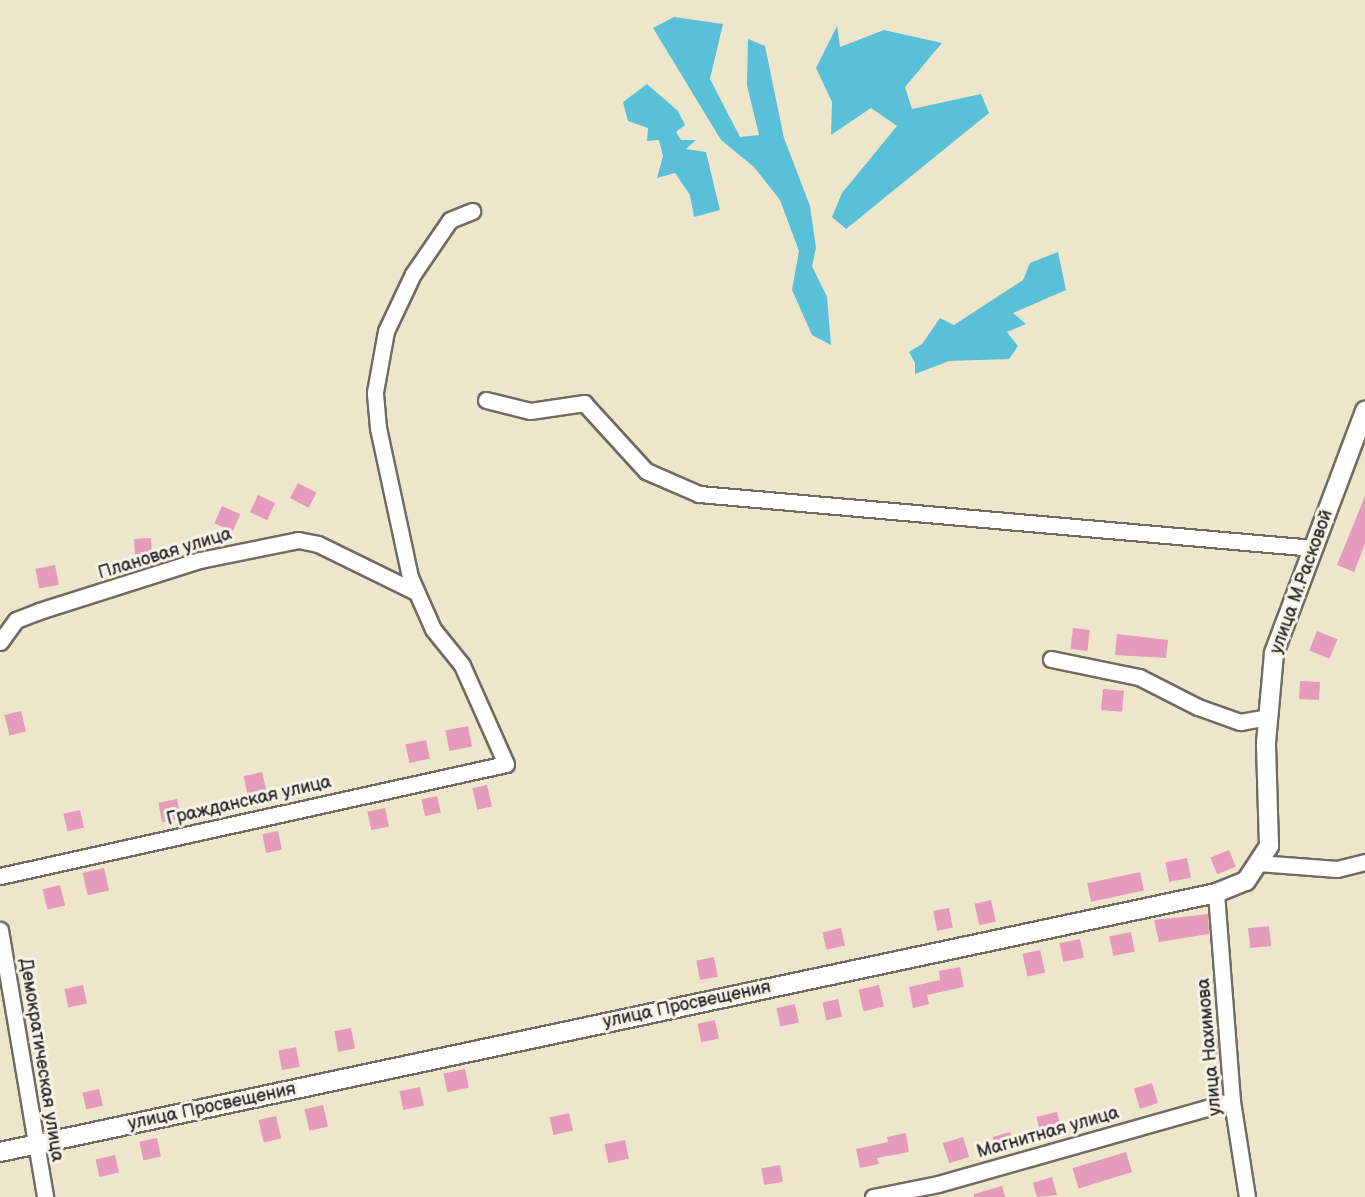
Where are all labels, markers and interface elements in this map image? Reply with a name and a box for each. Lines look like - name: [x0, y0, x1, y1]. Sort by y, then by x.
- street label: улица М.Расковой: [1266, 507, 1338, 657]
- street label: Плановая улица: [96, 523, 234, 585]
- street label: Гражданская улица: [165, 772, 333, 830]
- street label: Демократическая улица: [14, 957, 68, 1163]
- street label: улица Просвещения: [601, 977, 773, 1033]
- street label: улица Нахимова: [1193, 977, 1227, 1117]
- street label: улица Просвещения: [126, 1079, 298, 1135]
- street label: Магнитная улица: [974, 1102, 1122, 1164]

